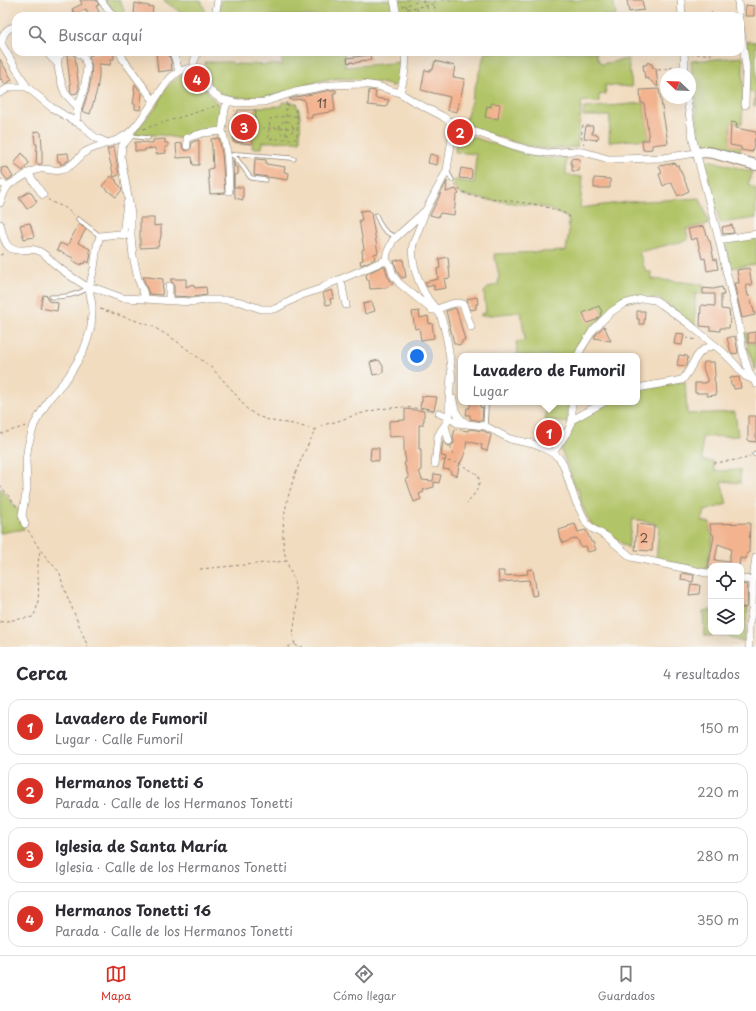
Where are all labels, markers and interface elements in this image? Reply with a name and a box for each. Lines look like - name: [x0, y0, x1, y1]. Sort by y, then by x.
- search box: [12, 12, 744, 56]
- icon: search: [26, 23, 48, 45]
- text: Buscar aquí: [58, 23, 142, 46]
- pin: 4: [184, 64, 210, 94]
- north arrow: [660, 68, 696, 104]
- house number: 11: [317, 94, 327, 112]
- pin: 3: [231, 112, 257, 142]
- pin: 2: [447, 117, 473, 147]
- your location: [407, 346, 427, 366]
- popup: [458, 353, 640, 405]
- text: Lavadero de Fumoril: [473, 358, 625, 381]
- text: Lugar: [473, 381, 509, 400]
- pin: 1: [536, 418, 562, 448]
- house number: 2: [640, 529, 648, 547]
- map controls: [708, 563, 744, 635]
- button: locate: [708, 563, 744, 599]
- button: layers: [708, 599, 744, 635]
- text: Cerca: [16, 660, 67, 686]
- text: 4 resultados: [663, 664, 740, 683]
- text: Lavadero de Fumoril: [55, 706, 208, 729]
- text: 1: [27, 718, 33, 737]
- text: 150 m: [700, 718, 739, 737]
- text: Lugar · Calle Fumoril: [55, 729, 183, 748]
- text: Hermanos Tonetti 6: [55, 770, 204, 793]
- text: 2: [25, 782, 35, 801]
- text: 220 m: [697, 782, 739, 801]
- text: Parada · Calle de los Hermanos Tonetti: [55, 793, 293, 812]
- text: Iglesia de Santa María: [55, 834, 228, 857]
- text: 3: [26, 846, 34, 865]
- text: 280 m: [697, 846, 739, 865]
- text: Iglesia · Calle de los Hermanos Tonetti: [55, 857, 287, 876]
- text: Hermanos Tonetti 16: [55, 898, 211, 921]
- text: 4: [26, 910, 34, 929]
- text: 350 m: [697, 910, 739, 929]
- text: Parada · Calle de los Hermanos Tonetti: [55, 921, 293, 940]
- tab: Mapa: [101, 963, 131, 1004]
- tab: Cómo llegar: [333, 963, 396, 1004]
- tab: Guardados: [598, 963, 655, 1004]

